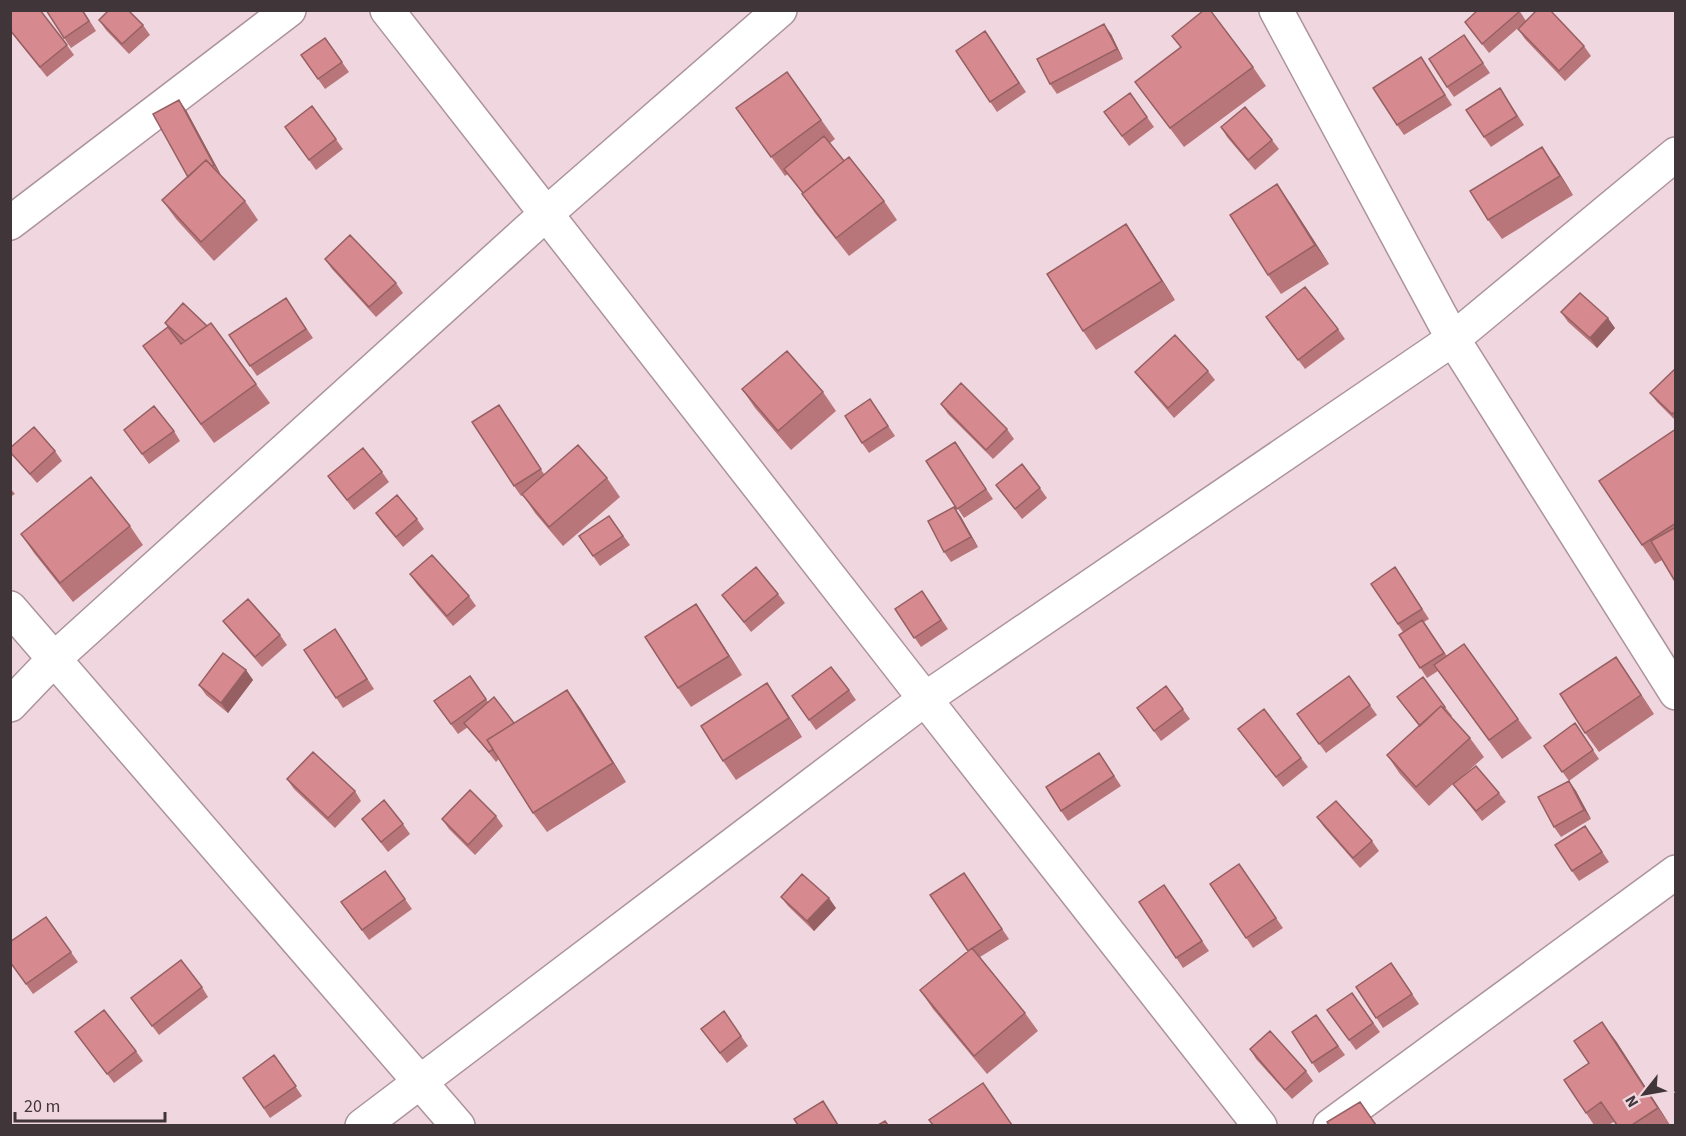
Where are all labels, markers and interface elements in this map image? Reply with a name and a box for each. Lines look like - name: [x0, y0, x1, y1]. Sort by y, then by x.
- north arrow: [1614, 1064, 1674, 1124]
- scale bar: [15, 1085, 165, 1123]
- text: N: [1620, 1091, 1644, 1111]
- text: 20 m: [24, 1094, 60, 1119]

